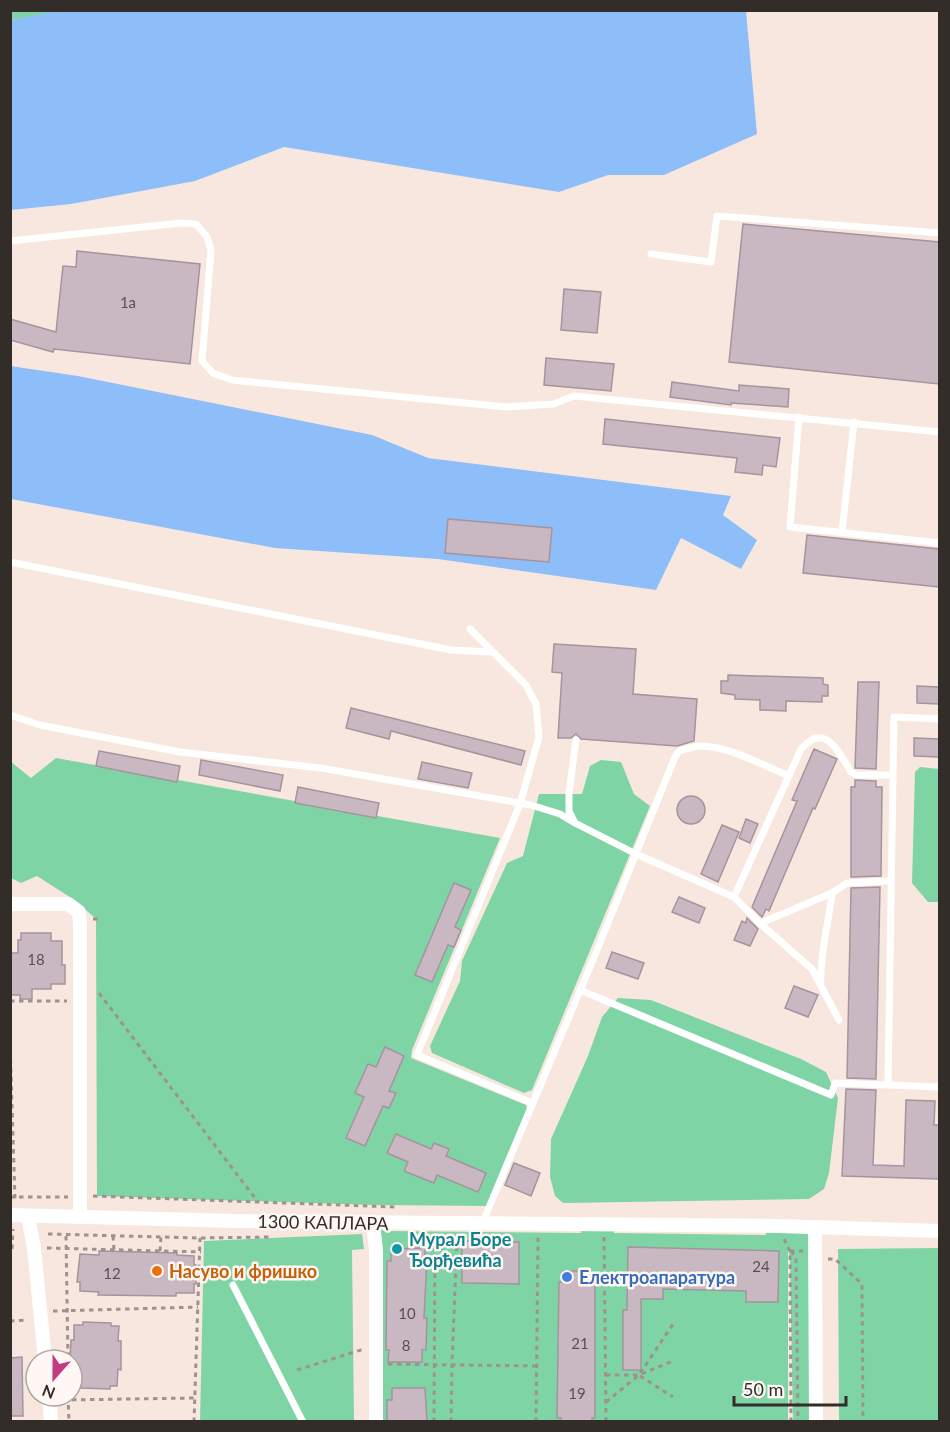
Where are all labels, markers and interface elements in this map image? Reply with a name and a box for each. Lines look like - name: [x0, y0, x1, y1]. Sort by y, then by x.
- house number: 1a: [120, 293, 136, 311]
- house number: 18: [27, 950, 45, 968]
- street label: 1300 КАПЛАРА: [257, 1210, 390, 1234]
- place label: Мурал Боре Ђорђевића: [409, 1228, 512, 1271]
- marker: Мурал Боре Ђорђевића: [390, 1242, 404, 1256]
- house number: 24: [752, 1257, 770, 1275]
- place label: Насуво и фришко: [169, 1260, 317, 1282]
- house number: 12: [103, 1264, 121, 1282]
- marker: Насуво и фришко: [150, 1264, 164, 1278]
- place label: Електроапаратура: [579, 1266, 735, 1288]
- marker: Електроапаратура: [560, 1270, 574, 1284]
- house number: 10: [398, 1304, 416, 1322]
- house number: 21: [571, 1334, 589, 1352]
- house number: 8: [402, 1336, 410, 1354]
- north arrow: [24, 1348, 84, 1408]
- scale bar: [734, 1369, 846, 1407]
- text: 50 m: [743, 1378, 783, 1400]
- text: N: [39, 1381, 58, 1404]
- house number: 19: [568, 1384, 586, 1402]

